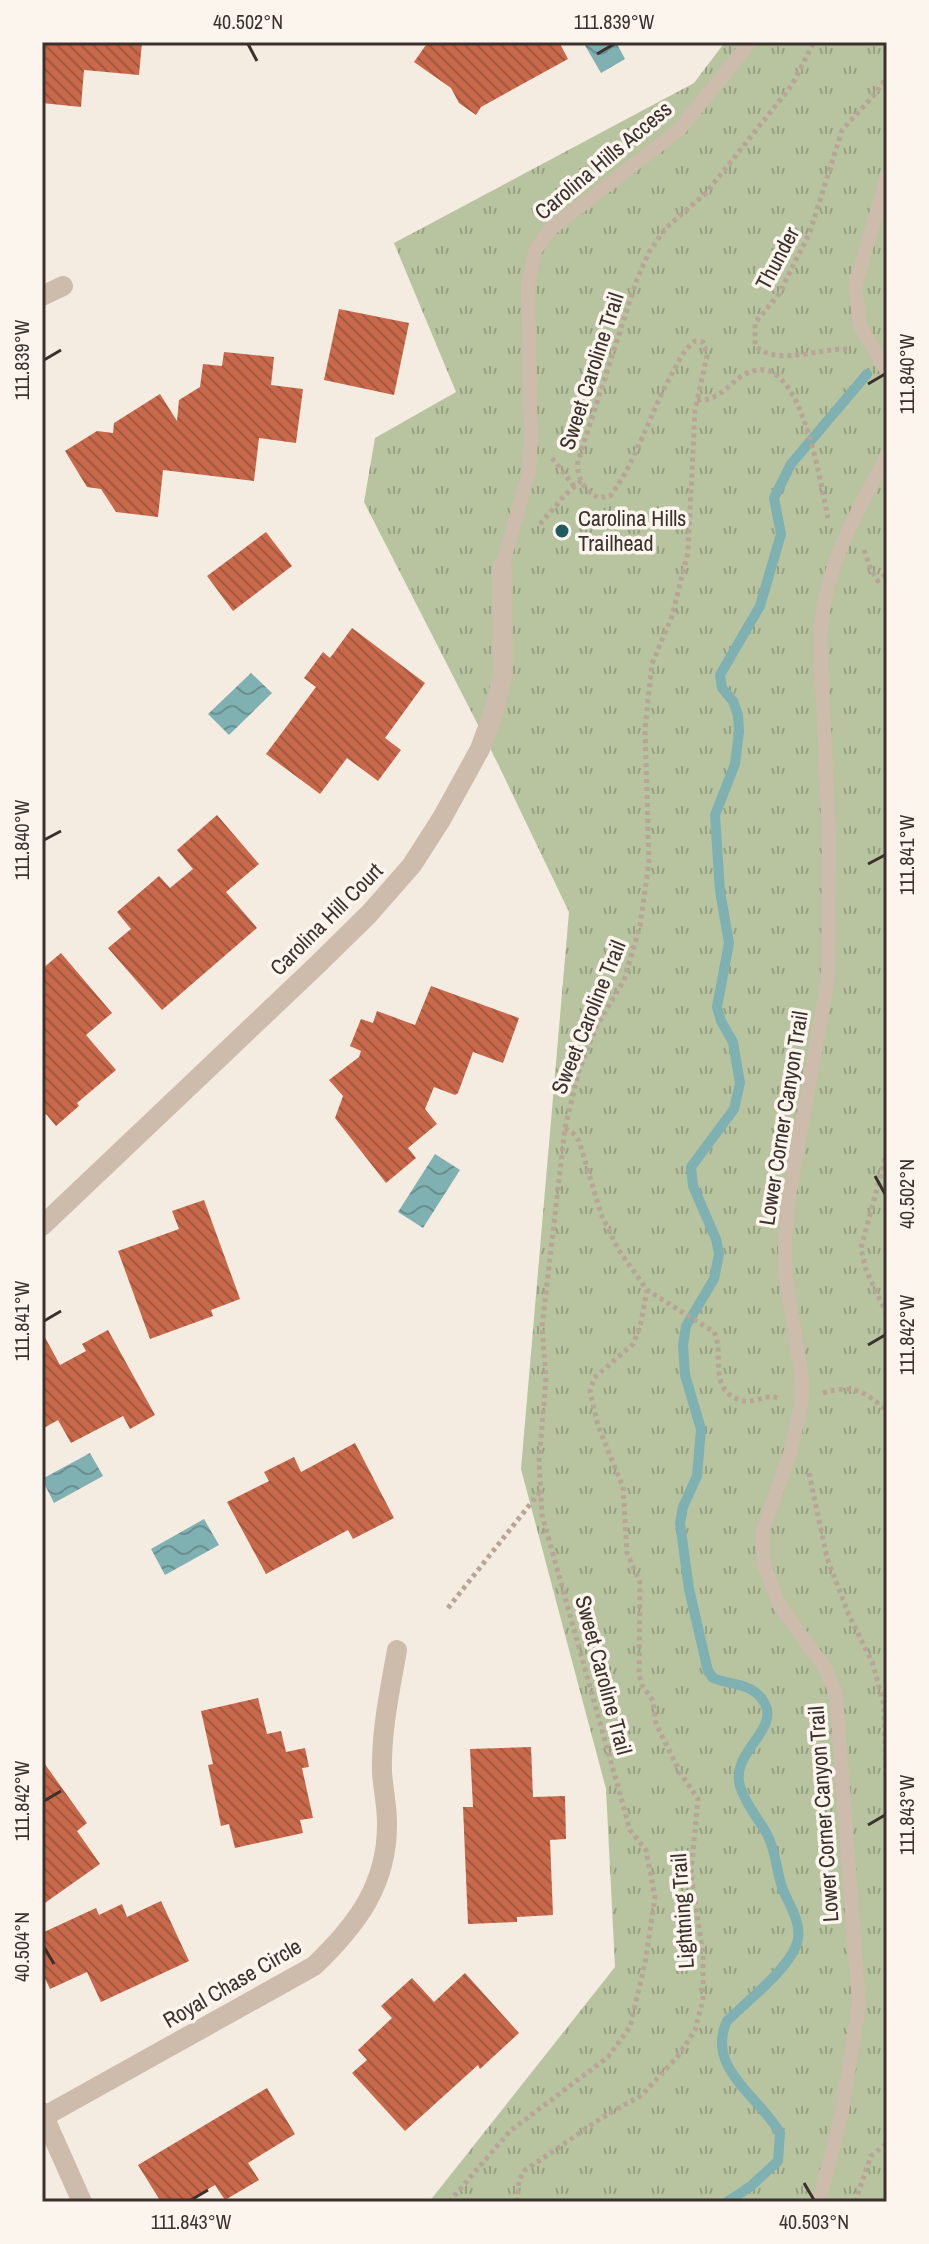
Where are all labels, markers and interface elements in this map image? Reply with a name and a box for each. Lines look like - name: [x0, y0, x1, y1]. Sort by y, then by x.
- text: 40.502°N: [213, 8, 283, 35]
- text: 111.839°W: [574, 8, 655, 35]
- street label: Carolina Hills Access: [528, 94, 678, 226]
- street label: Thunder: [748, 221, 806, 295]
- street label: Sweet Caroline Trail: [551, 289, 631, 453]
- text: 111.839°W: [8, 319, 35, 400]
- text: 111.840°W: [893, 333, 920, 414]
- place label: Carolina Hills Trailhead: [578, 503, 686, 558]
- marker: Carolina Hills Trailhead: [553, 522, 571, 540]
- text: 111.840°W: [8, 799, 35, 880]
- text: 111.841°W: [893, 814, 920, 895]
- street label: Carolina Hill Court: [263, 856, 389, 982]
- street label: Sweet Caroline Trail: [543, 936, 633, 1098]
- street label: Lower Corner Canyon Trail: [751, 1009, 815, 1227]
- text: 40.502°N: [893, 1159, 920, 1229]
- text: 111.841°W: [8, 1280, 35, 1361]
- text: 111.842°W: [893, 1294, 920, 1375]
- street label: Sweet Caroline Trail: [568, 1592, 640, 1758]
- street label: Lower Corner Canyon Trail: [800, 1705, 846, 1923]
- text: 111.842°W: [8, 1760, 35, 1841]
- text: 111.843°W: [893, 1774, 920, 1855]
- street label: Lightning Trail: [663, 1852, 701, 1970]
- text: 40.504°N: [8, 1912, 35, 1982]
- street label: Royal Chase Circle: [157, 1931, 307, 2035]
- text: 111.843°W: [151, 2208, 232, 2235]
- text: 40.503°N: [779, 2208, 849, 2235]

